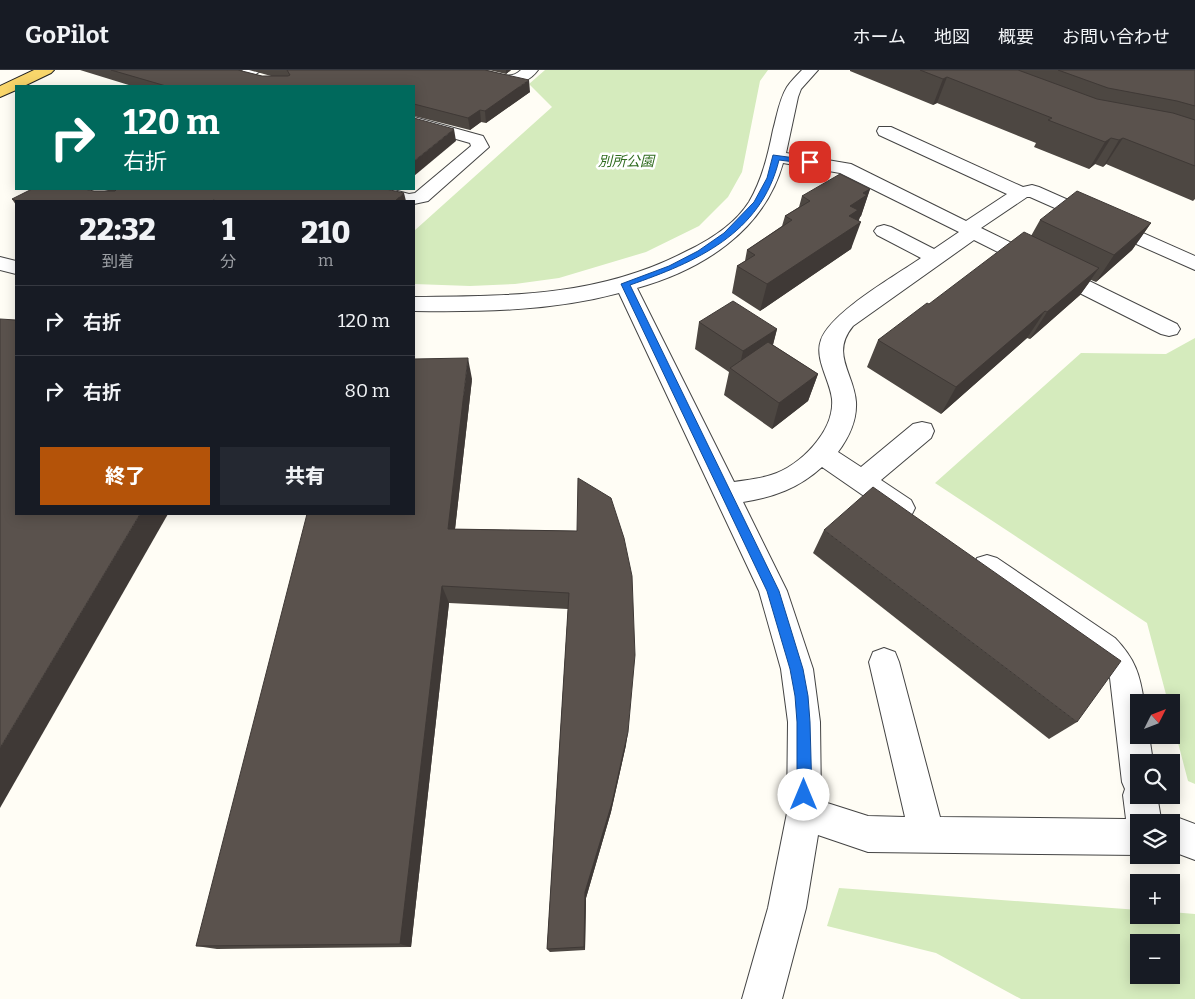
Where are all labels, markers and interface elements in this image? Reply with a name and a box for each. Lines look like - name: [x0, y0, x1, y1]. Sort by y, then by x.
- text: GoPilot: [25, 21, 109, 49]
- text: ホーム: [853, 26, 906, 48]
- text: 地図: [934, 26, 970, 48]
- text: 概要: [998, 26, 1034, 48]
- text: お問い合わせ: [1062, 26, 1170, 48]
- text: 120 m: [123, 101, 220, 143]
- icon: right: [40, 105, 105, 170]
- pin: [789, 141, 831, 183]
- text: 右折: [123, 148, 167, 175]
- icon: arrive: [796, 148, 824, 176]
- park label: 別所公園: [598, 153, 656, 170]
- text: 22:32: [80, 212, 156, 248]
- text: 1: [222, 212, 235, 248]
- text: 210: [301, 215, 350, 251]
- text: m: [318, 251, 333, 270]
- text: 到着: [102, 252, 134, 271]
- text: 分: [220, 252, 236, 271]
- icon: right: [40, 307, 68, 335]
- text: 120 m: [338, 309, 390, 332]
- text: 右折: [83, 311, 121, 334]
- icon: right: [40, 377, 68, 405]
- text: 80 m: [344, 379, 390, 402]
- text: 右折: [83, 381, 121, 404]
- button: 終了: [40, 447, 210, 505]
- button: 共有: [220, 447, 390, 505]
- north arrow: [1130, 694, 1180, 744]
- map controls: [1130, 694, 1180, 984]
- button: search: [1130, 754, 1180, 804]
- position arrow: [777, 768, 829, 820]
- button: layers: [1130, 814, 1180, 864]
- button: +: [1130, 874, 1180, 924]
- button: −: [1130, 934, 1180, 984]

